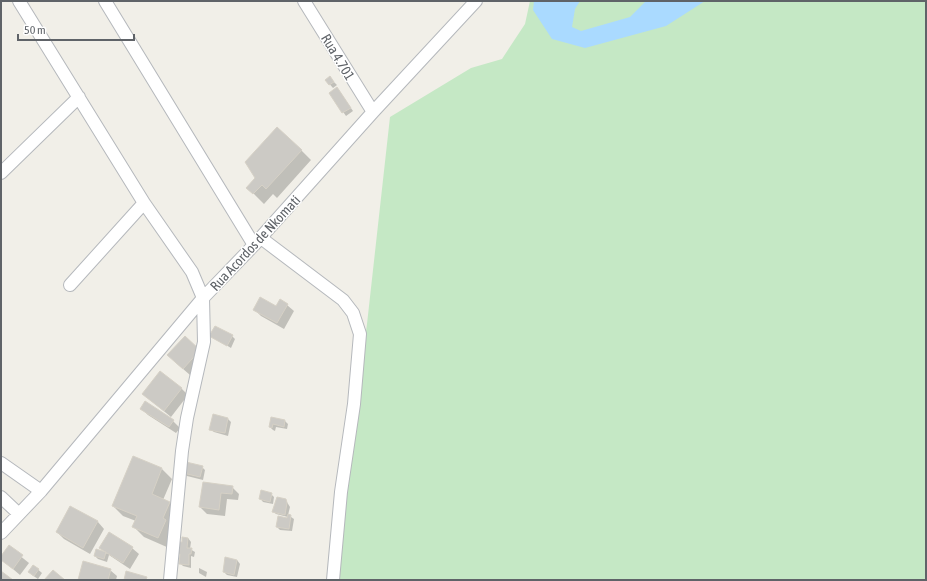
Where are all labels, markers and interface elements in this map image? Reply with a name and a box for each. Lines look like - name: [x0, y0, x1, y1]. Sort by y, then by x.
- scale bar: [18, 16, 134, 42]
- text: 50 m: [24, 23, 46, 37]
- street label: Rua 4.701: [318, 31, 358, 83]
- street label: Rua Acordos de Nkomati: [207, 192, 303, 294]

